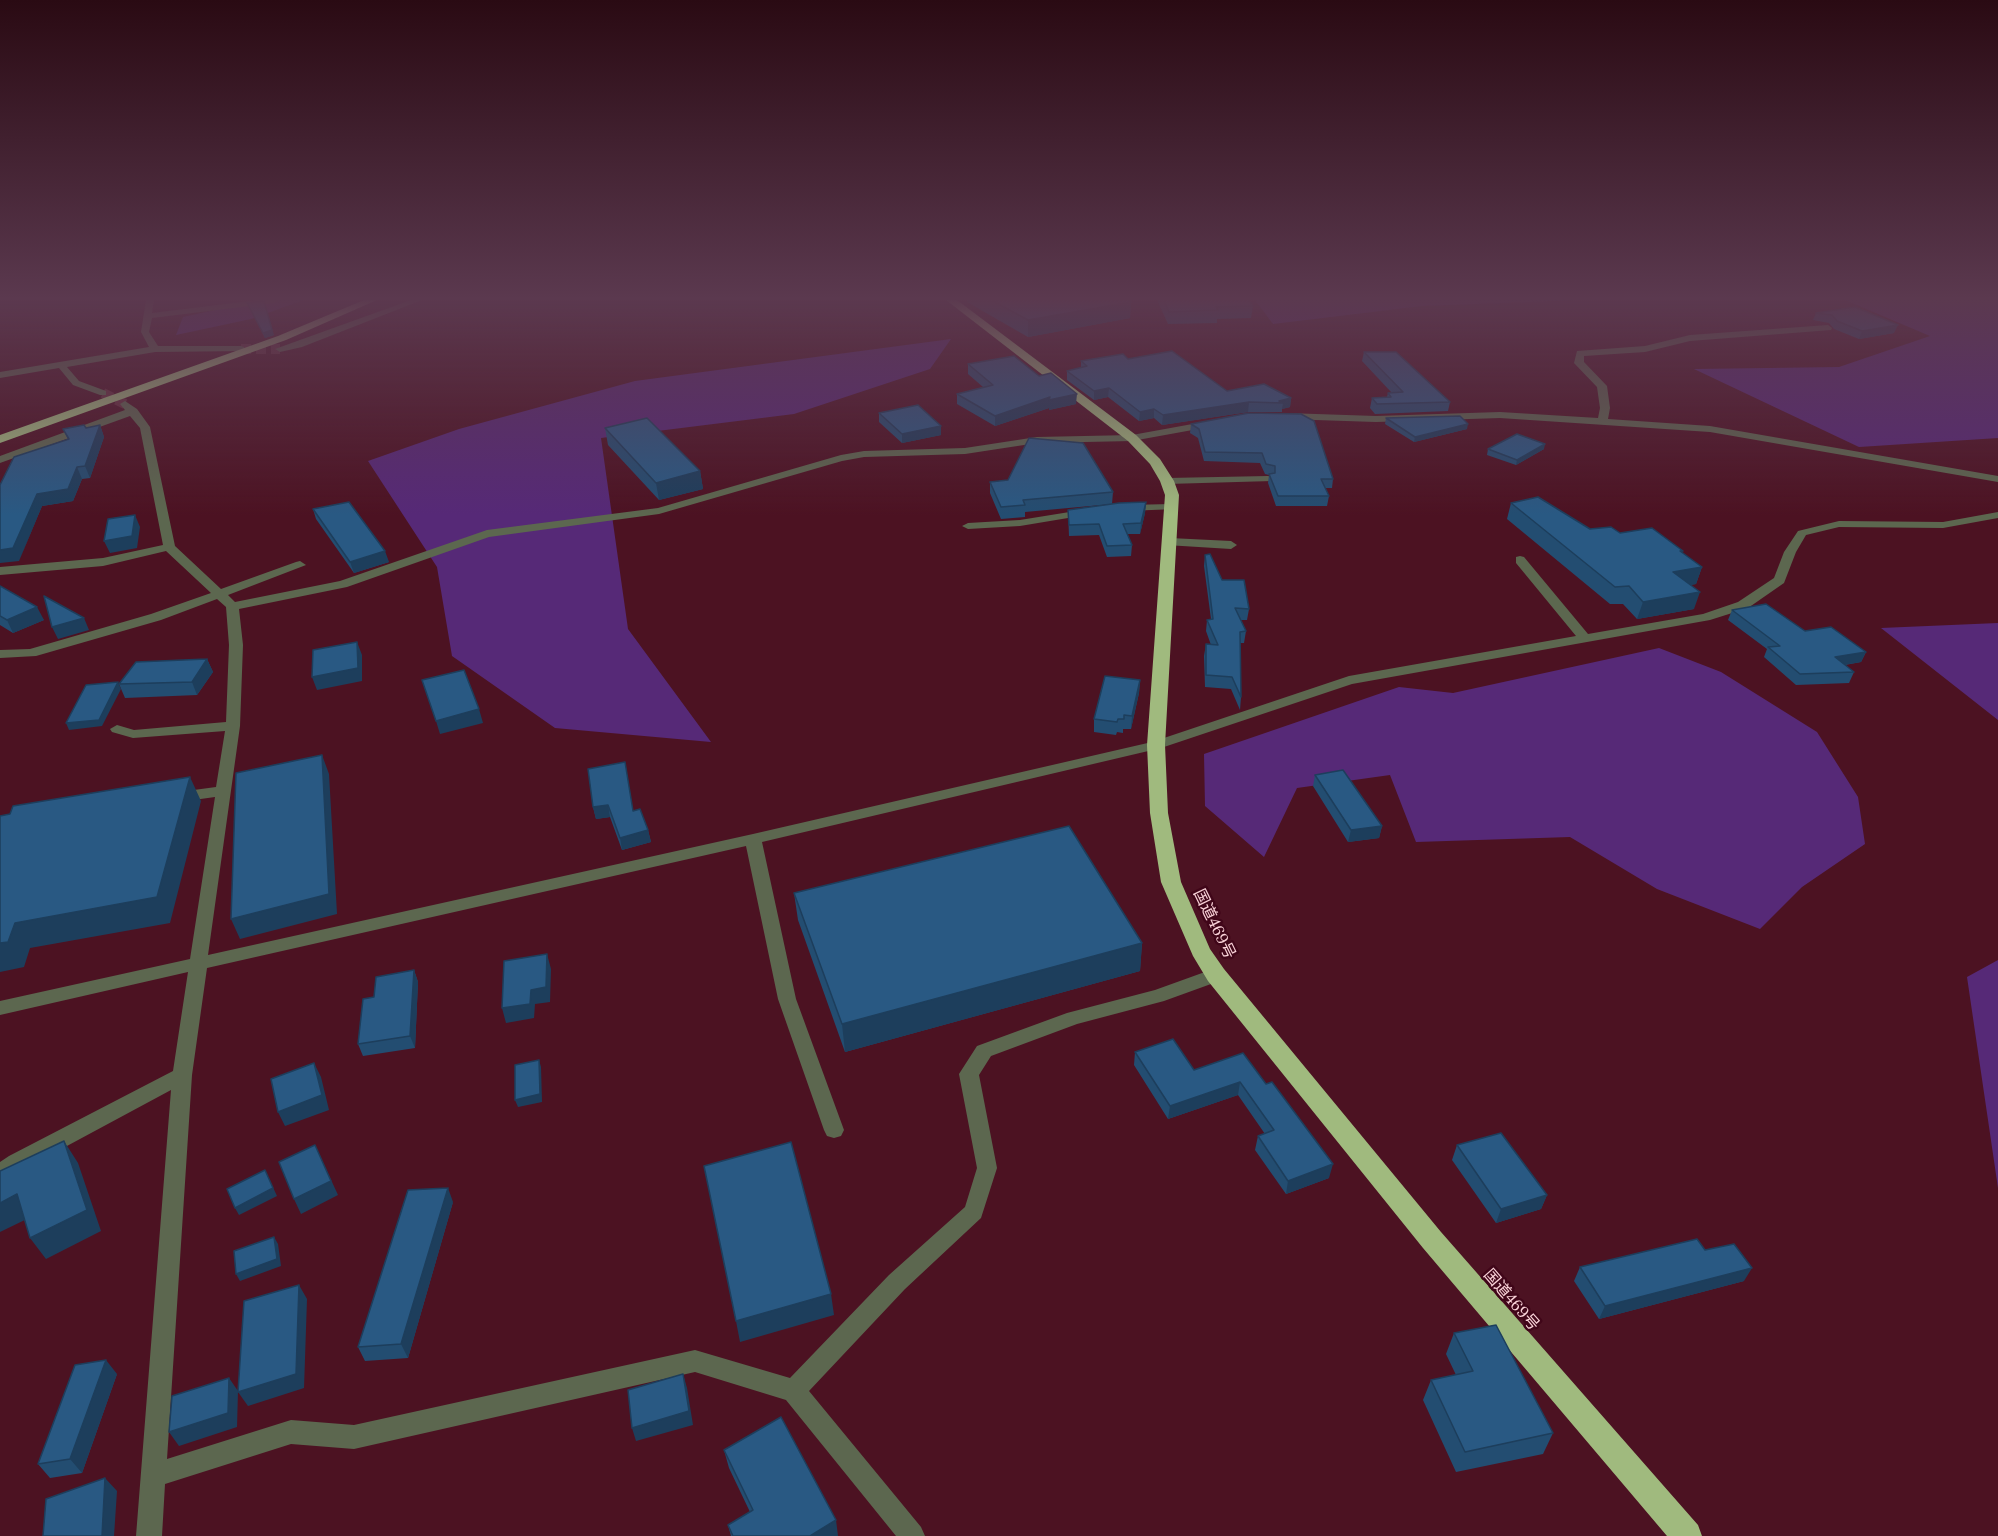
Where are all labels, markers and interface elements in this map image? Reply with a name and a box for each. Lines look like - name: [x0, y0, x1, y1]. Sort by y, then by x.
- street label: 国道469号: [1189, 886, 1239, 962]
- street label: 国道469号: [1479, 1265, 1543, 1335]

